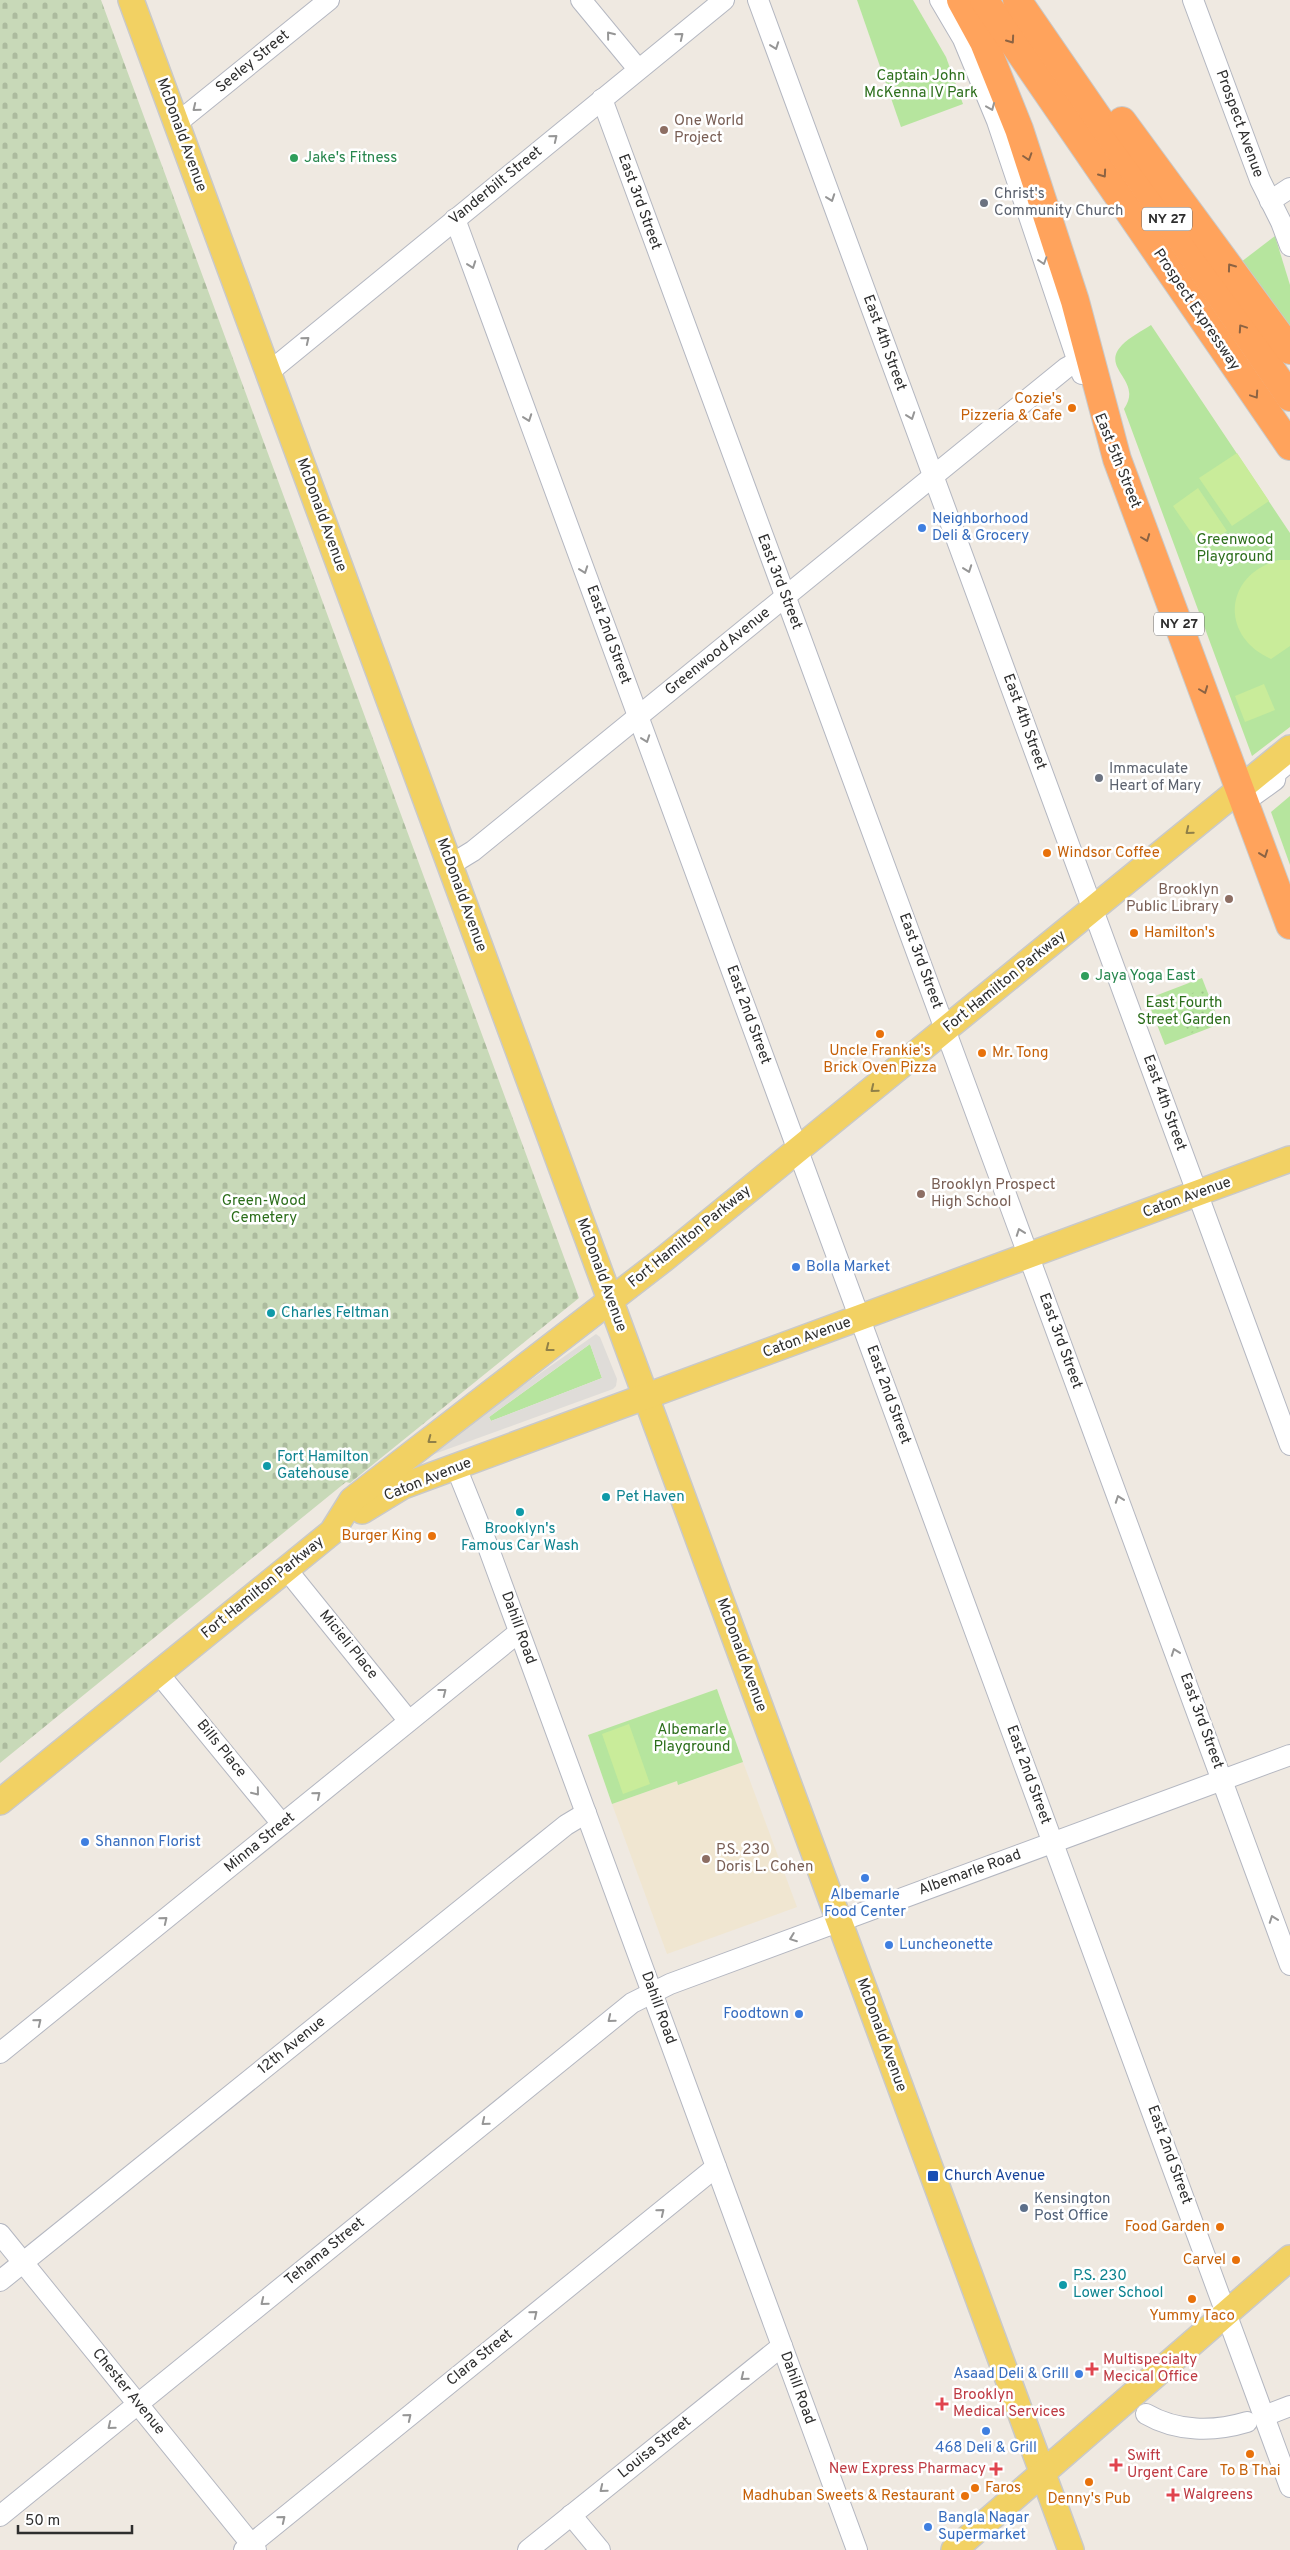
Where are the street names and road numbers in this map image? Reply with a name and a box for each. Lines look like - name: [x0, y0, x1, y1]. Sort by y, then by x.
- street label: Seeley Street: [212, 26, 294, 98]
- street label: Prospect Avenue: [1211, 68, 1267, 180]
- street label: McDonald Avenue: [152, 75, 210, 195]
- street label: Vanderbilt Street: [446, 143, 546, 229]
- street label: East 3rd Street: [613, 151, 665, 253]
- road number: NY 27: [1142, 208, 1192, 230]
- street label: Prospect Expressway: [1148, 246, 1244, 375]
- street label: East 4th Street: [858, 292, 910, 394]
- street label: East 5th Street: [1089, 411, 1145, 511]
- street label: McDonald Avenue: [292, 455, 350, 575]
- street label: East 3rd Street: [752, 532, 806, 632]
- street label: East 2nd Street: [581, 583, 635, 687]
- street label: Greenwood Avenue: [662, 604, 774, 700]
- road number: NY 27: [1154, 612, 1204, 636]
- street label: East 4th Street: [998, 671, 1050, 773]
- street label: McDonald Avenue: [432, 835, 490, 955]
- street label: East 3rd Street: [894, 910, 946, 1012]
- street label: Fort Hamilton Parkway: [940, 927, 1070, 1037]
- street label: East 2nd Street: [721, 963, 775, 1067]
- street label: East 4th Street: [1138, 1052, 1190, 1154]
- street label: Caton Avenue: [1140, 1173, 1234, 1223]
- street label: Fort Hamilton Parkway: [625, 1182, 755, 1292]
- street label: McDonald Avenue: [572, 1215, 630, 1335]
- street label: East 3rd Street: [1034, 1290, 1086, 1392]
- street label: Caton Avenue: [760, 1313, 854, 1363]
- street label: East 2nd Street: [861, 1343, 915, 1447]
- street label: Caton Avenue: [381, 1454, 475, 1506]
- street label: Fort Hamilton Parkway: [198, 1533, 328, 1643]
- street label: Dahill Road: [496, 1589, 540, 1667]
- street label: McDonald Avenue: [712, 1595, 770, 1715]
- street label: Micieli Place: [314, 1606, 382, 1684]
- street label: East 3rd Street: [1175, 1670, 1227, 1772]
- street label: Bills Place: [192, 1716, 250, 1782]
- street label: East 2nd Street: [1001, 1723, 1055, 1827]
- street label: Minna Street: [221, 1809, 299, 1877]
- street label: Albemarle Road: [916, 1846, 1024, 1900]
- street label: Dahill Road: [636, 1969, 680, 2047]
- street label: McDonald Avenue: [852, 1975, 910, 2095]
- street label: 12th Avenue: [254, 2013, 330, 2079]
- street label: East 2nd Street: [1142, 2103, 1196, 2207]
- street label: Tehama Street: [281, 2214, 369, 2290]
- street label: Clara Street: [443, 2325, 517, 2391]
- street label: Chester Avenue: [87, 2345, 169, 2439]
- street label: Dahill Road: [775, 2349, 819, 2427]
- street label: Louisa Street: [615, 2413, 695, 2483]

